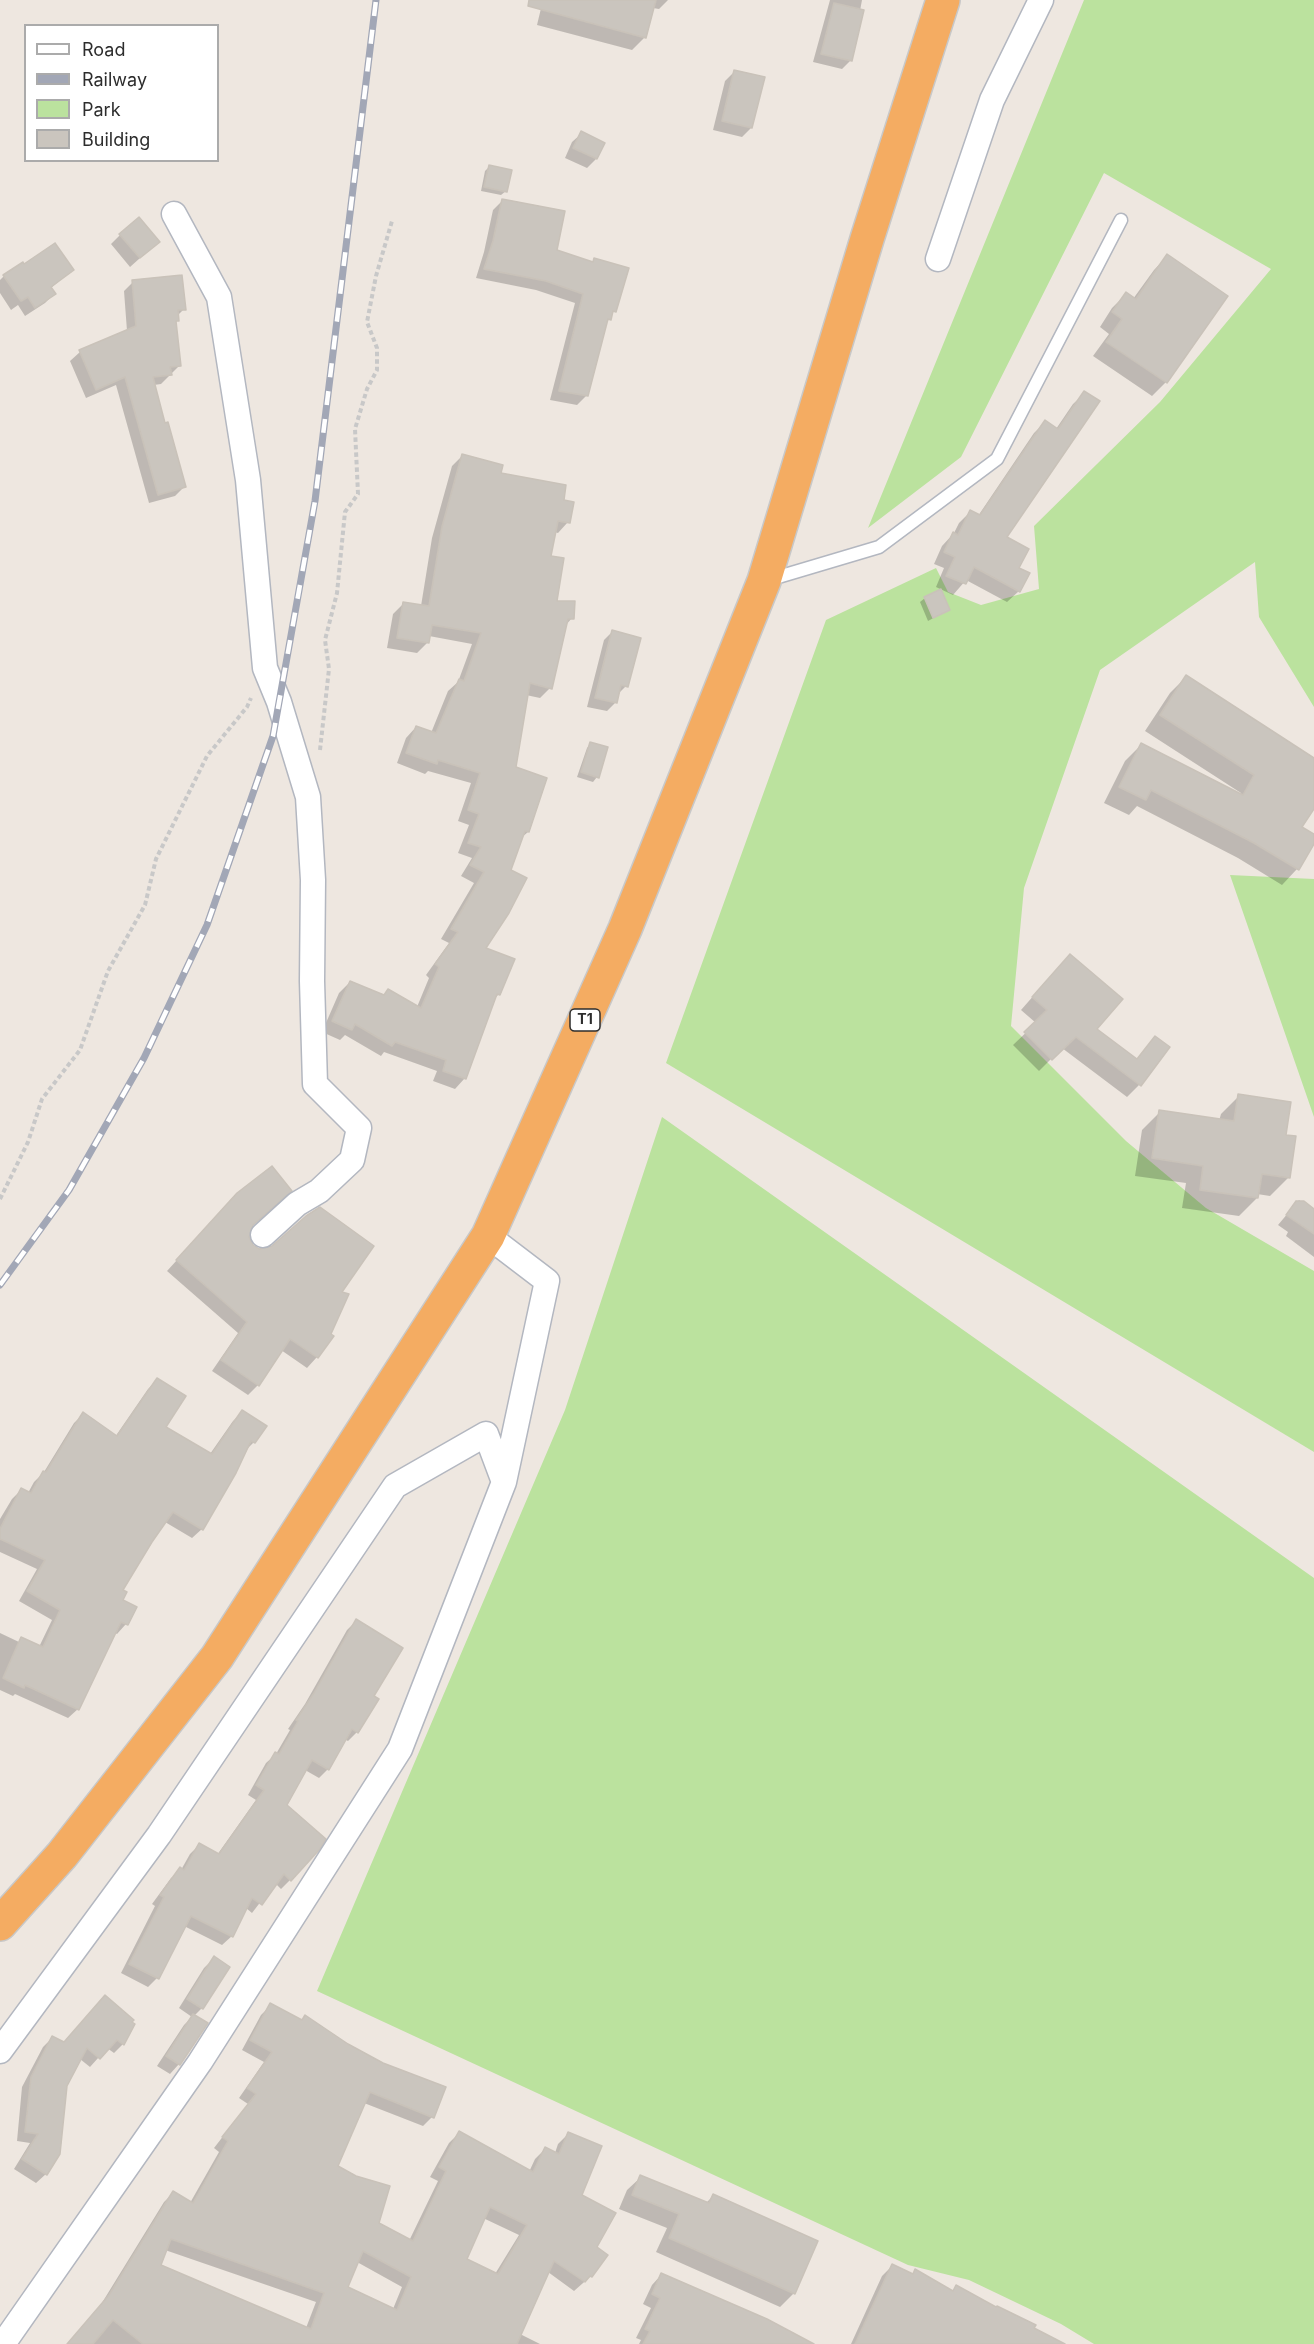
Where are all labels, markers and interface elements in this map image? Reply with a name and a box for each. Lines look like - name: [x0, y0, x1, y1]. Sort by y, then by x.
- legend: [24, 24, 219, 162]
- text: Road: [82, 39, 125, 60]
- text: Railway: [82, 69, 147, 90]
- text: Park: [82, 99, 121, 120]
- text: Building: [82, 129, 150, 150]
- road number: T1: [570, 1009, 600, 1031]

